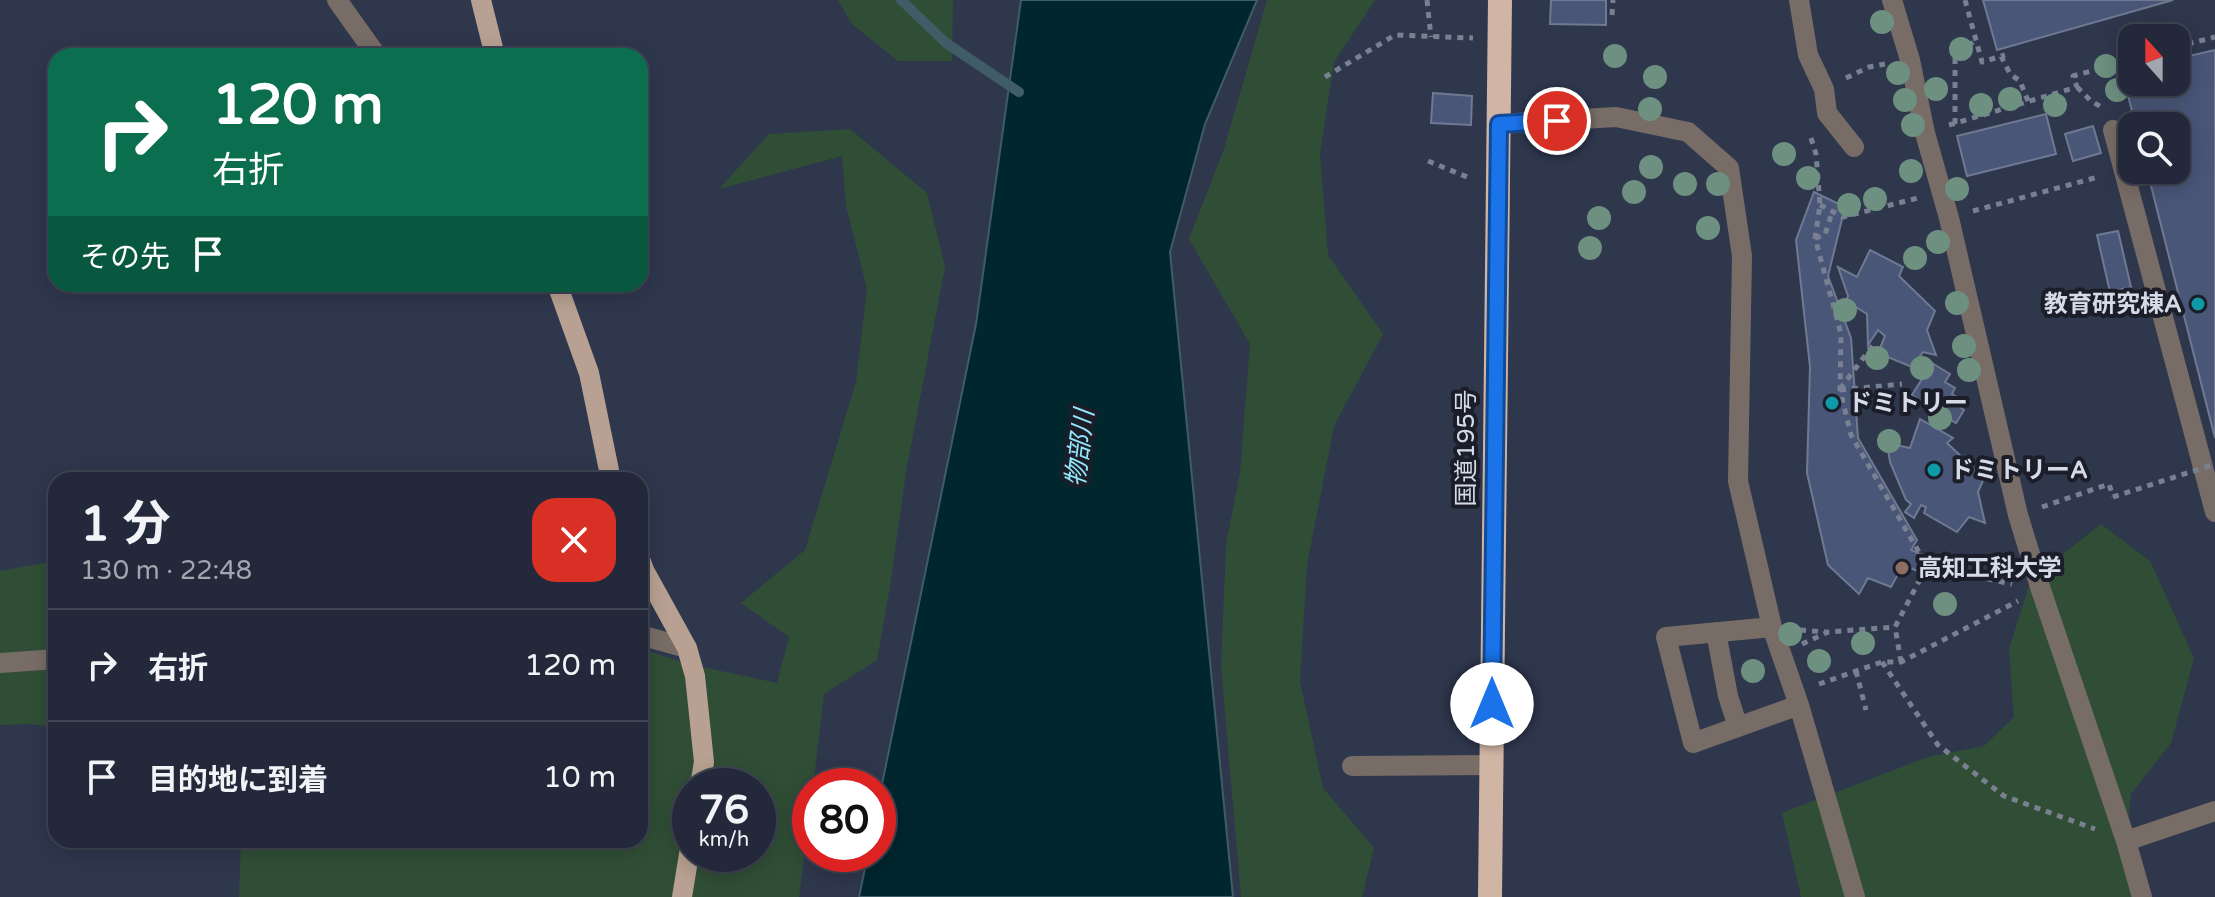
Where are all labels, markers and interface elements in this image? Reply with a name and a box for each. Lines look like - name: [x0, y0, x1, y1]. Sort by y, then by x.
- north arrow: [2118, 24, 2190, 96]
- map controls: [2118, 24, 2190, 184]
- text: 120 m: [212, 72, 383, 139]
- icon: right: [80, 80, 184, 184]
- pin: [1523, 87, 1591, 155]
- icon: arrive: [1535, 99, 1579, 143]
- button: search: [2118, 112, 2190, 184]
- text: 右折: [212, 149, 284, 192]
- icon: arrive: [186, 232, 230, 276]
- text: その先: [80, 239, 170, 276]
- place label: 教育研究棟A: [2044, 290, 2182, 319]
- marker: 教育研究棟A: [2189, 295, 2207, 313]
- street label: 国道195号: [1452, 389, 1481, 507]
- place label: ドミトリー: [1848, 389, 1968, 418]
- marker: ドミトリー: [1823, 394, 1841, 412]
- water label: 物部川: [1060, 404, 1101, 489]
- place label: ドミトリーA: [1950, 456, 2088, 485]
- marker: ドミトリーA: [1925, 461, 1943, 479]
- text: 1 分: [80, 496, 171, 554]
- button: close: [532, 498, 616, 582]
- place label: 高知工科大学: [1918, 554, 2062, 583]
- text: 130 m · 22:48: [80, 555, 252, 586]
- marker: 高知工科大学: [1893, 559, 1911, 577]
- icon: right: [80, 643, 124, 687]
- text: 120 m: [524, 647, 616, 684]
- text: 右折: [148, 650, 208, 687]
- position arrow: [1450, 662, 1534, 746]
- icon: arrive: [80, 755, 124, 799]
- text: 10 m: [543, 759, 616, 796]
- text: 目的地に到着: [148, 762, 328, 799]
- speed limit sign: 80: [792, 768, 896, 872]
- text: 76: [699, 786, 749, 834]
- text: km/h: [699, 828, 749, 852]

